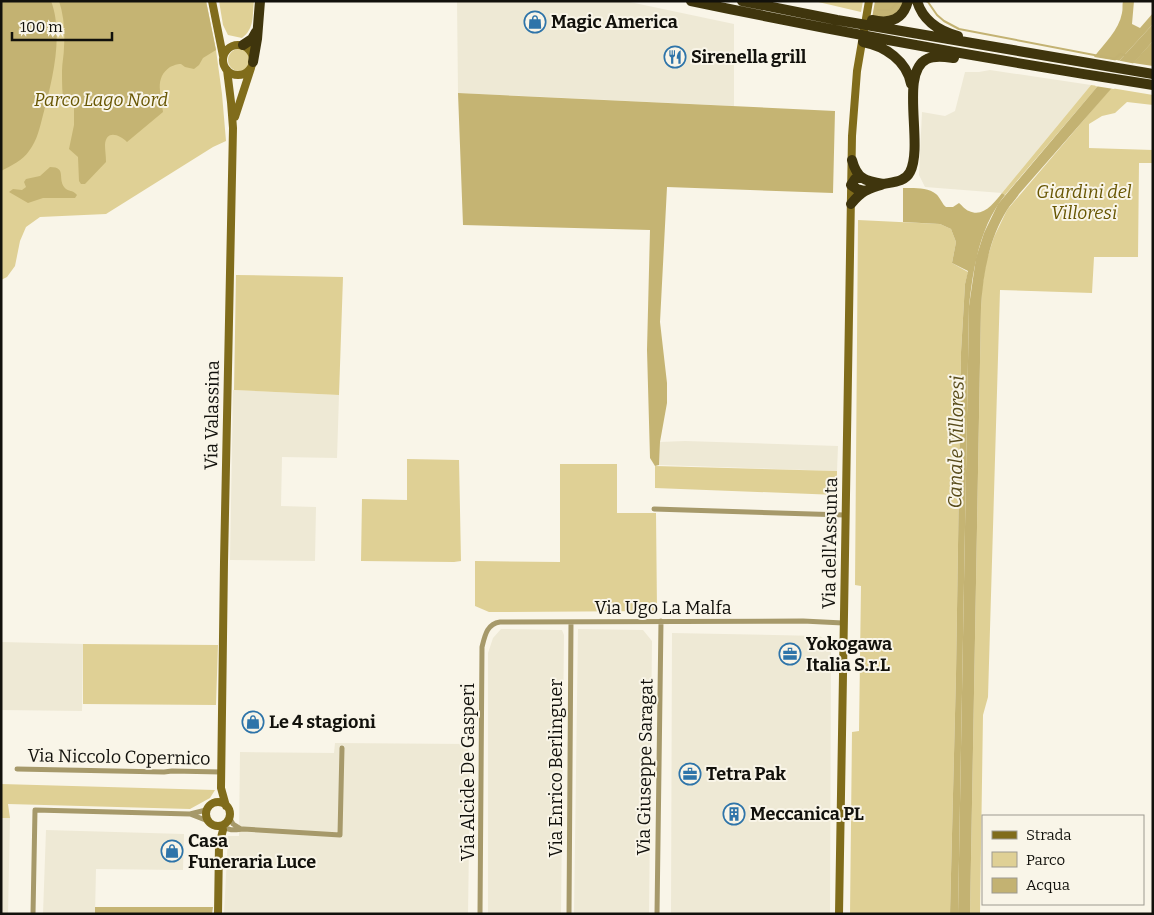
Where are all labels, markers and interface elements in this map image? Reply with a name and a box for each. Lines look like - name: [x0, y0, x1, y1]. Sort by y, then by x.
- scale bar: [12, 10, 112, 42]
- shop icon: Magic America: [523, 10, 547, 34]
- place label: Magic America: [551, 11, 678, 33]
- text: 100 m: [20, 18, 63, 36]
- restaurant icon: Sirenella grill: [663, 45, 687, 69]
- place label: Sirenella grill: [691, 46, 807, 68]
- park label: Parco Lago Nord: [34, 89, 169, 111]
- park label: Giardini del Villoresi: [1036, 181, 1132, 224]
- street label: Via Valassina: [200, 360, 224, 470]
- water label: Canale Villoresi: [943, 375, 969, 509]
- street label: Via dell'Assunta: [818, 477, 842, 609]
- street label: Via Ugo La Malfa: [594, 597, 732, 619]
- place label: Yokogawa Italia S.r.L: [806, 633, 892, 676]
- office icon: Yokogawa Italia S.r.L: [778, 642, 802, 666]
- street label: Via Giuseppe Saragat: [632, 678, 658, 856]
- street label: Via Enrico Berlinguer: [545, 679, 567, 857]
- street label: Via Alcide De Gasperi: [457, 683, 479, 861]
- shop icon: Le 4 stagioni: [241, 710, 265, 734]
- place label: Le 4 stagioni: [269, 711, 376, 733]
- street label: Via Niccolo Copernico: [27, 744, 211, 770]
- office icon: Tetra Pak: [678, 762, 702, 786]
- place label: Tetra Pak: [706, 763, 786, 785]
- building icon: Meccanica PL: [722, 802, 746, 826]
- place label: Meccanica PL: [750, 803, 864, 825]
- legend: [982, 815, 1144, 905]
- text: Strada: [1026, 826, 1072, 844]
- place label: Casa Funeraria Luce: [188, 830, 316, 873]
- shop icon: Casa Funeraria Luce: [160, 839, 184, 863]
- text: Parco: [1026, 851, 1065, 869]
- text: Acqua: [1026, 876, 1070, 894]

